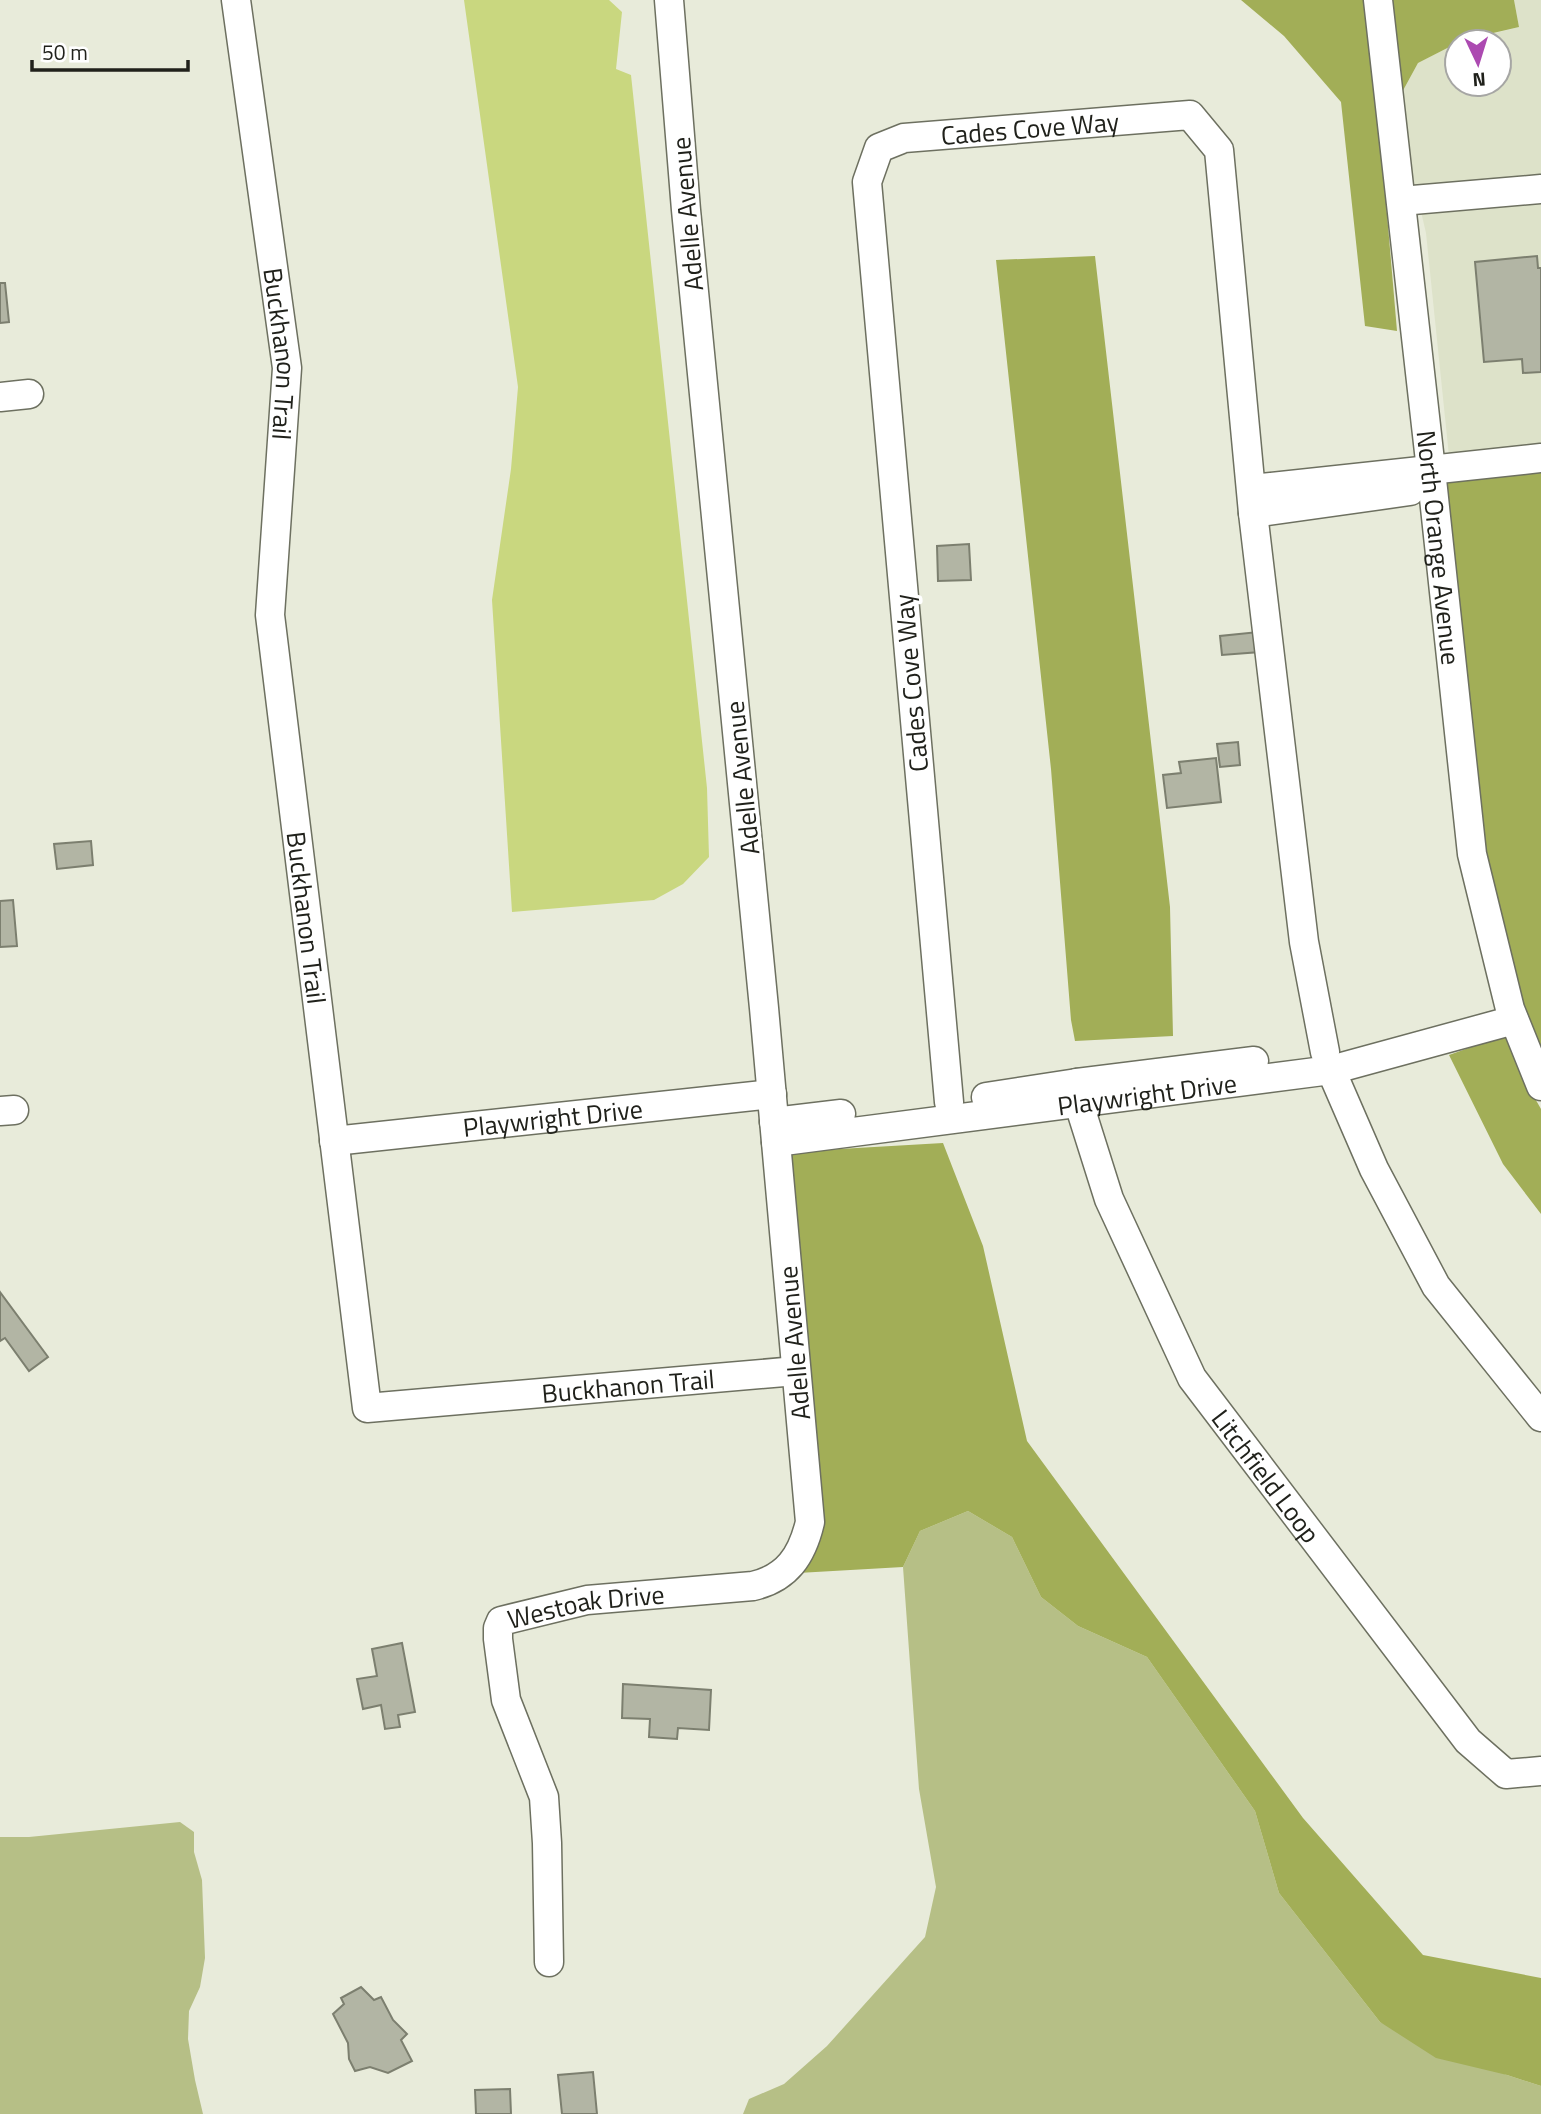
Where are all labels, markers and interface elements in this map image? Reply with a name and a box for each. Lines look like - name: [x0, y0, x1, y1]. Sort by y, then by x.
- scale bar: [32, 28, 187, 72]
- north arrow: [1443, 28, 1513, 98]
- text: 50 m: [42, 36, 88, 68]
- text: N: [1472, 66, 1487, 95]
- street label: Cades Cove Way: [939, 101, 1121, 154]
- street label: Adelle Avenue: [661, 135, 713, 293]
- street label: Buckhanon Trail: [254, 265, 307, 441]
- street label: North Orange Avenue: [1407, 428, 1471, 667]
- street label: Cades Cove Way: [884, 592, 938, 774]
- street label: Adelle Avenue: [715, 699, 769, 857]
- street label: Buckhanon Trail: [277, 829, 337, 1006]
- street label: Playwright Drive: [1055, 1063, 1239, 1125]
- street label: Playwright Drive: [461, 1089, 645, 1147]
- street label: Adelle Avenue: [768, 1264, 820, 1422]
- street label: Buckhanon Trail: [540, 1359, 716, 1412]
- street label: Litchfield Loop: [1203, 1401, 1330, 1551]
- street label: Westoak Drive: [503, 1574, 666, 1638]

